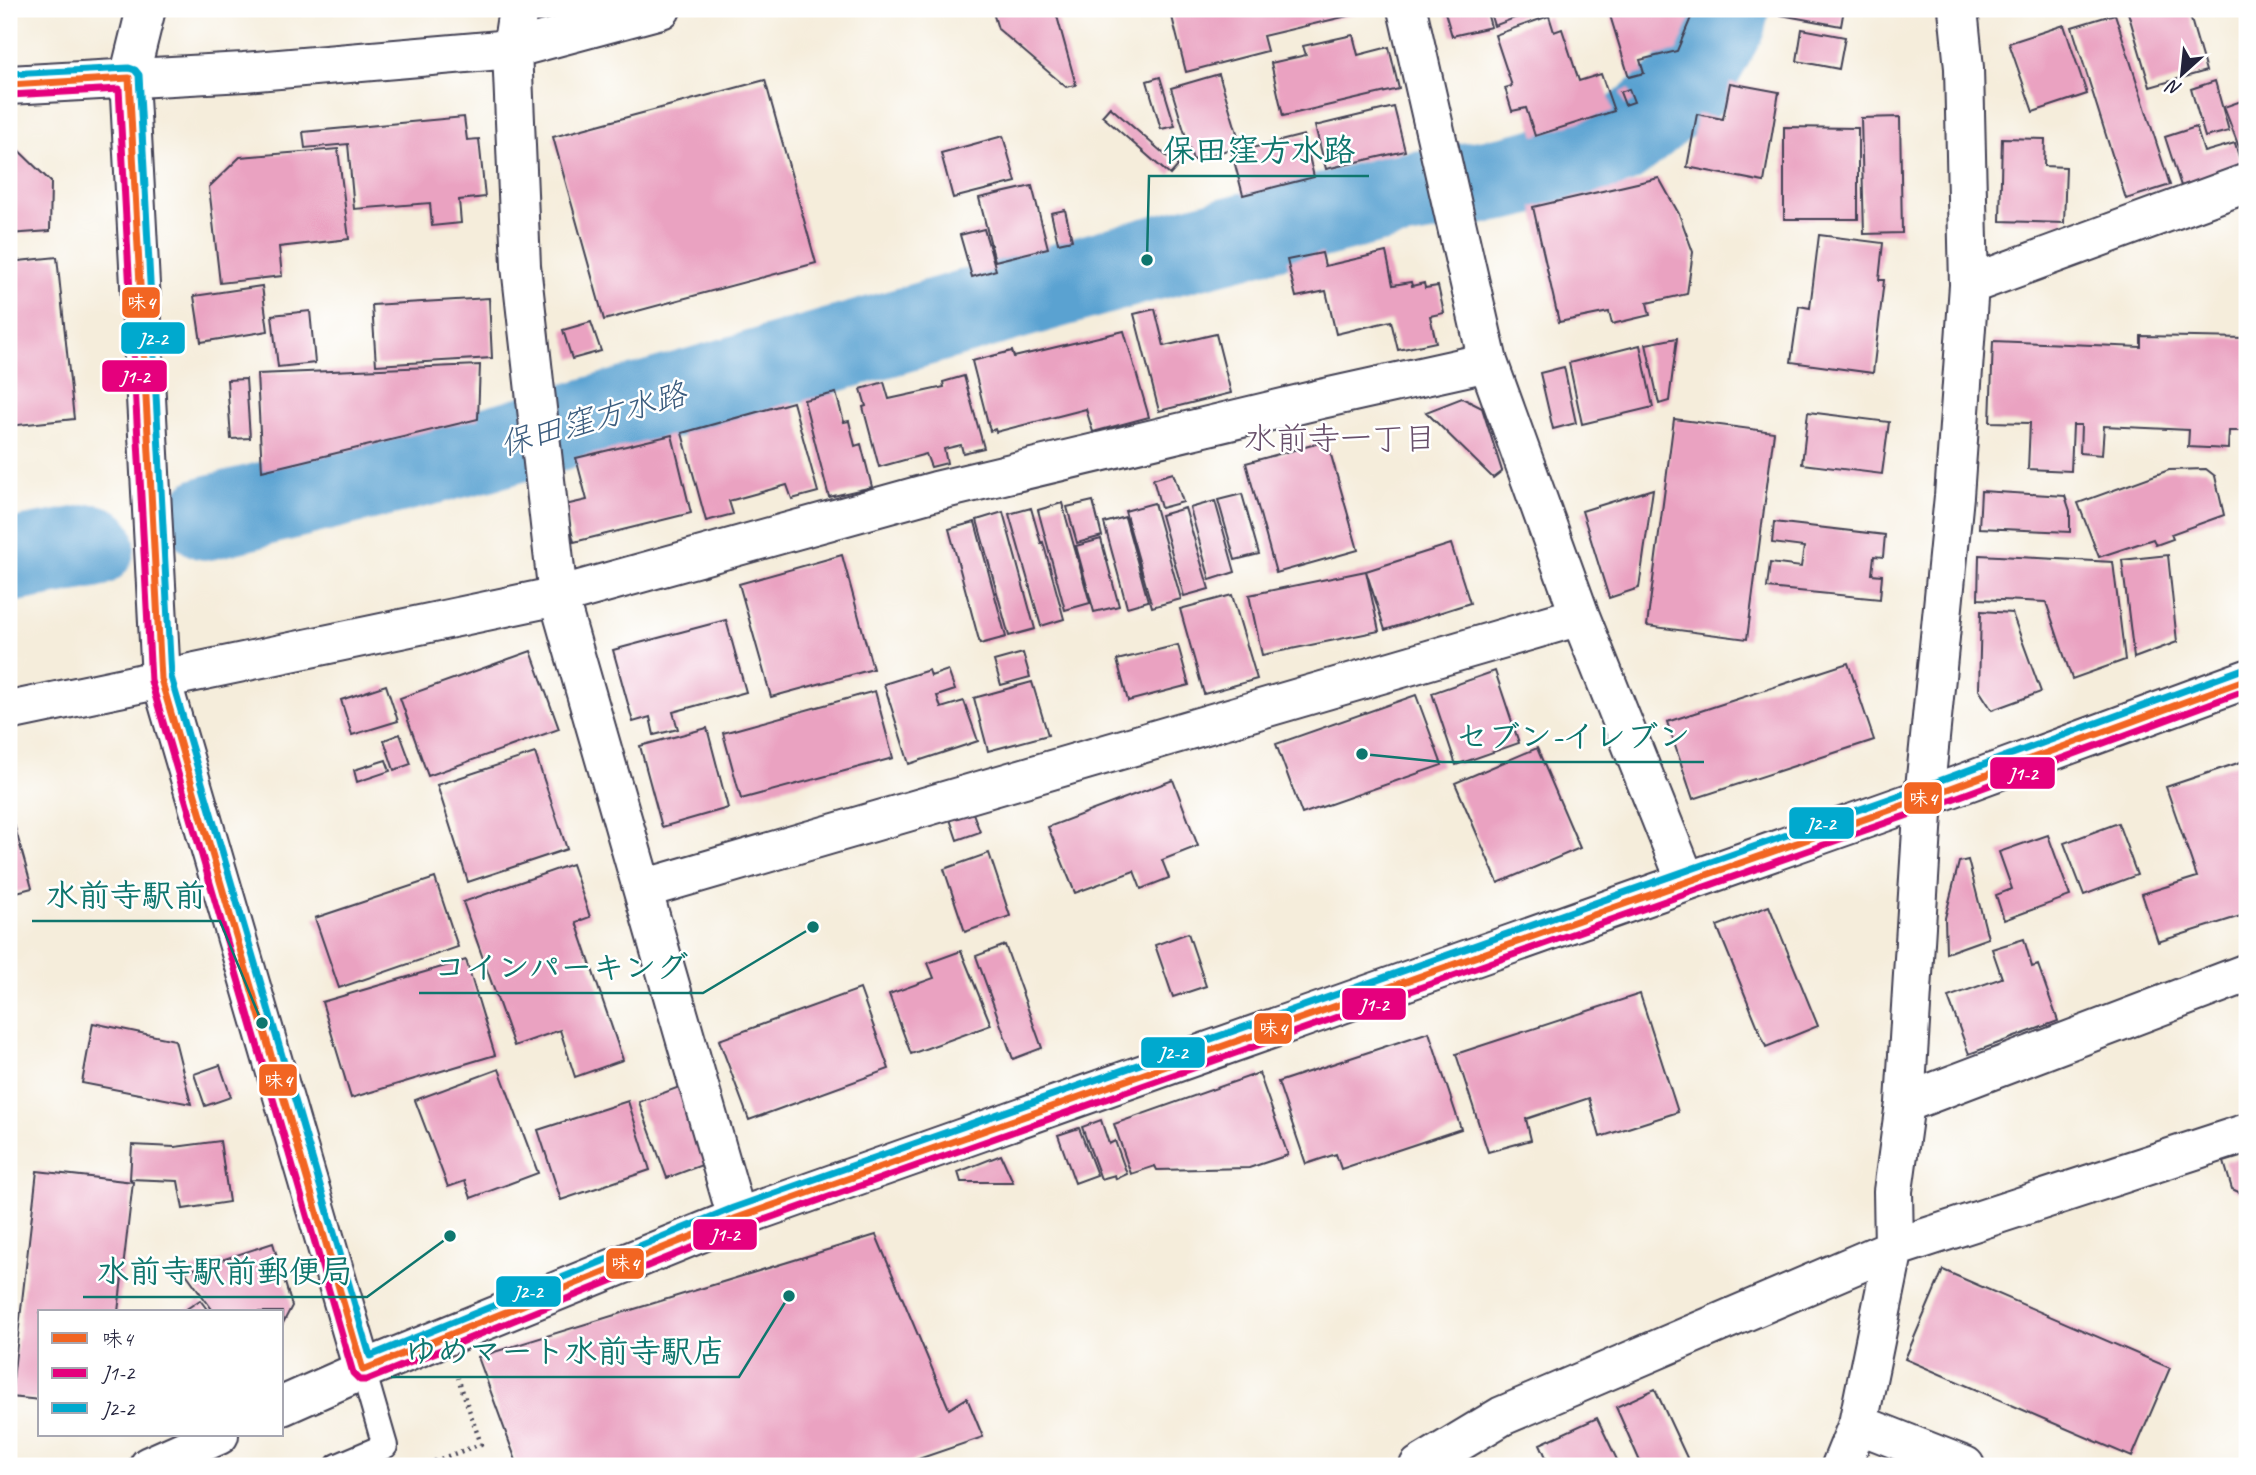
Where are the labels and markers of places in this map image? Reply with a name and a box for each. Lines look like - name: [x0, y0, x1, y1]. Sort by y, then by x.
- callout: 保田窪方水路: [1149, 123, 1369, 176]
- callout: セブン-イレブン: [1442, 709, 1704, 762]
- callout: 水前寺駅前: [32, 868, 220, 921]
- callout: コインパーキング: [419, 940, 703, 993]
- callout: 水前寺駅前郵便局: [83, 1244, 367, 1297]
- callout: ゆめマート水前寺駅店: [391, 1324, 739, 1377]

